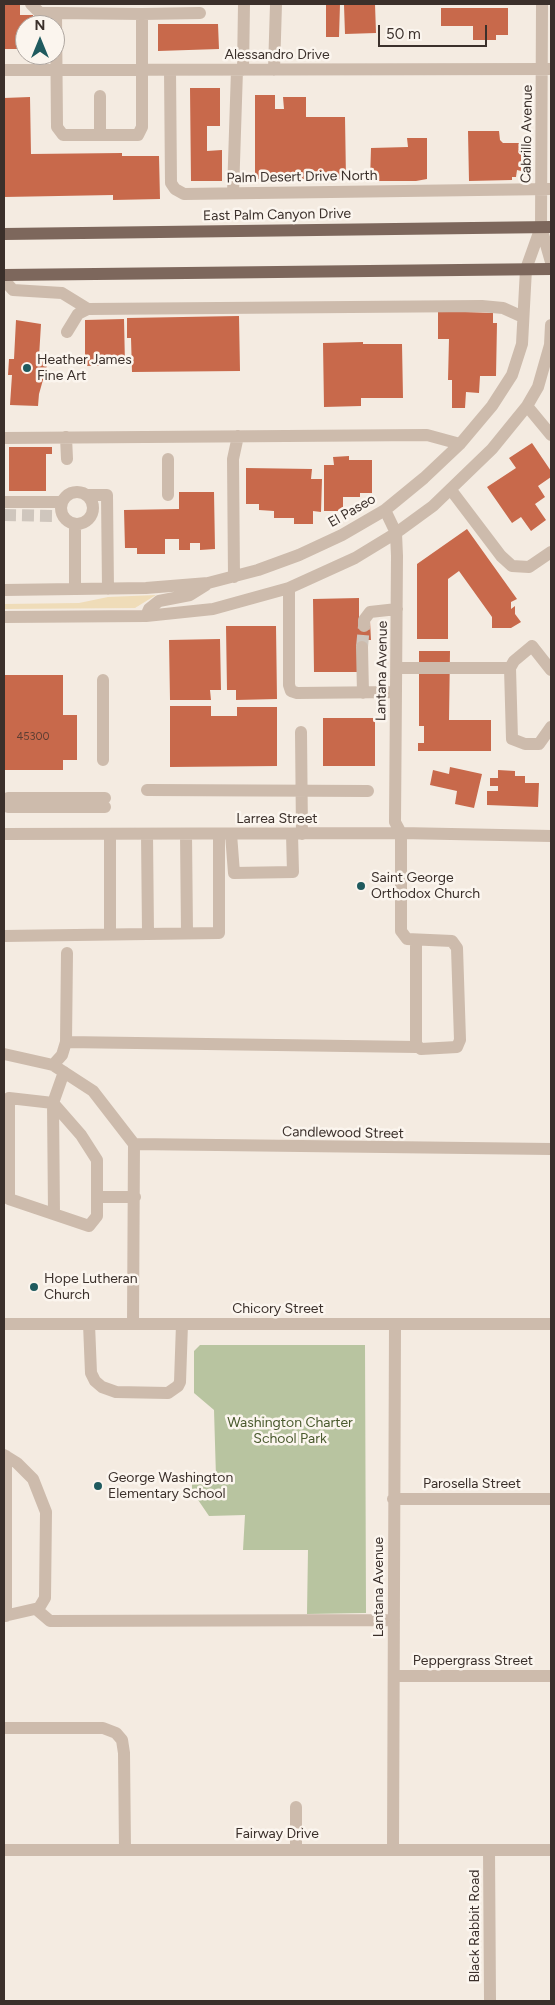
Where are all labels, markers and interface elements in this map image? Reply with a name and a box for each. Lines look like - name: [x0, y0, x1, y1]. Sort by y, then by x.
- north arrow: [15, 15, 65, 65]
- scale bar: [380, 15, 489, 47]
- text: N: [35, 17, 45, 34]
- text: 50 m: [386, 25, 421, 43]
- street label: Alessandro Drive: [224, 47, 330, 63]
- street label: Cabrillo Avenue: [518, 85, 536, 183]
- street label: Palm Desert Drive North: [226, 167, 378, 187]
- street label: East Palm Canyon Drive: [203, 205, 351, 225]
- place label: Heather James Fine Art: [37, 352, 132, 384]
- marker: Heather James Fine Art: [21, 362, 33, 374]
- street label: El Paseo: [325, 491, 379, 531]
- street label: Lantana Avenue: [373, 621, 391, 721]
- house number: 45300: [16, 730, 50, 744]
- street label: Larrea Street: [236, 811, 318, 827]
- place label: Saint George Orthodox Church: [371, 870, 480, 902]
- marker: Saint George Orthodox Church: [355, 880, 367, 892]
- street label: Candlewood Street: [282, 1124, 404, 1142]
- place label: Hope Lutheran Church: [44, 1271, 138, 1304]
- marker: Hope Lutheran Church: [28, 1281, 40, 1293]
- street label: Chicory Street: [232, 1301, 324, 1317]
- park label: Washington Charter School Park: [227, 1415, 353, 1448]
- place label: George Washington Elementary School: [108, 1470, 233, 1502]
- street label: Parosella Street: [423, 1476, 521, 1492]
- marker: George Washington Elementary School: [92, 1480, 104, 1492]
- street label: Lantana Avenue: [371, 1537, 387, 1637]
- street label: Peppergrass Street: [413, 1653, 533, 1669]
- street label: Fairway Drive: [235, 1826, 319, 1842]
- street label: Black Rabbit Road: [467, 1869, 483, 1983]

